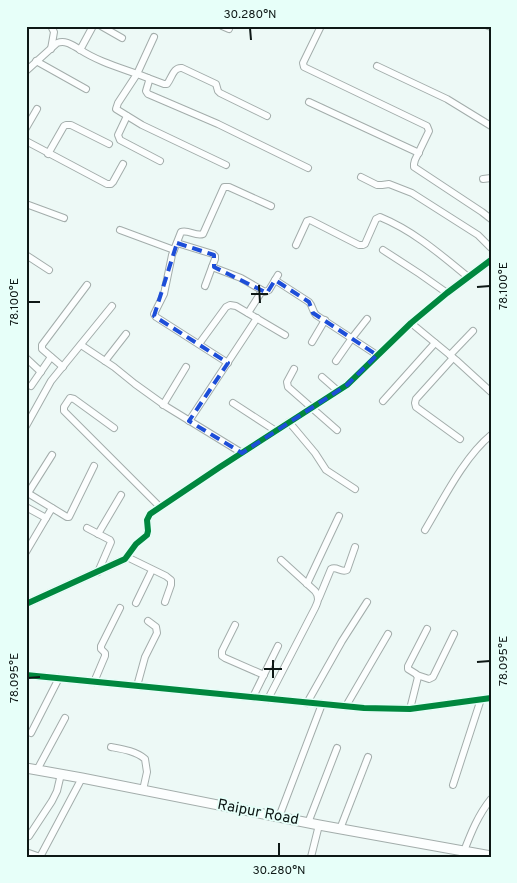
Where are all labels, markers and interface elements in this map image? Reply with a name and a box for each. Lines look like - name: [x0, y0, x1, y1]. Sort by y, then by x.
- text: 30.280°N: [223, 7, 277, 23]
- text: 78.100°E: [496, 262, 512, 310]
- text: 78.100°E: [7, 278, 23, 326]
- text: 78.095°E: [496, 636, 512, 686]
- text: 78.095°E: [7, 653, 23, 703]
- street label: Raipur Road: [216, 796, 300, 830]
- text: 30.280°N: [252, 863, 306, 879]

